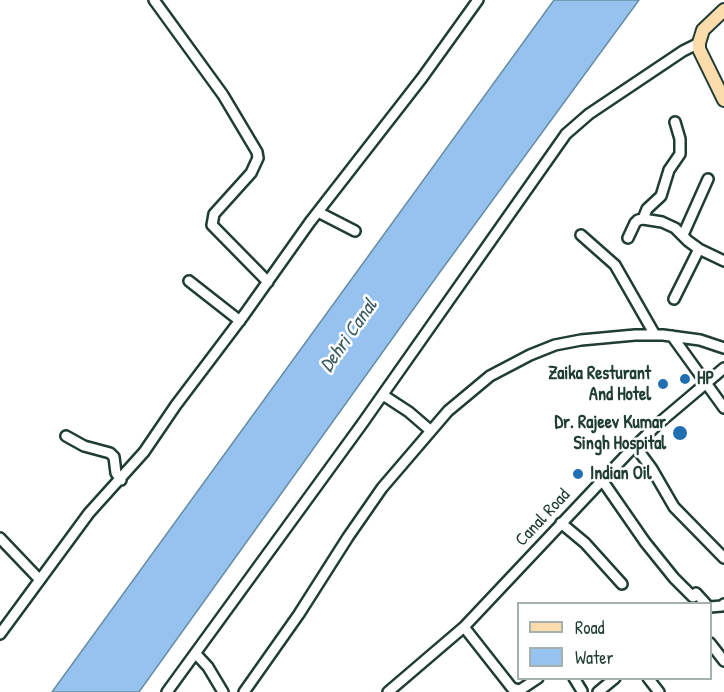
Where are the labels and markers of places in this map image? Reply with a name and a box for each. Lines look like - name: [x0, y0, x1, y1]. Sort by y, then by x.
- place label: Zaika Resturant And Hotel: [548, 363, 651, 406]
- place label: HP: [697, 368, 714, 390]
- marker: HP: [678, 372, 692, 386]
- marker: Zaika Resturant And Hotel: [656, 377, 670, 391]
- place label: Dr. Rajeev Kumar Singh Hospital: [555, 412, 666, 454]
- marker: Dr. Rajeev Kumar Singh Hospital: [671, 424, 689, 442]
- place label: Indian Oil: [590, 463, 652, 485]
- marker: Indian Oil: [571, 467, 585, 481]

